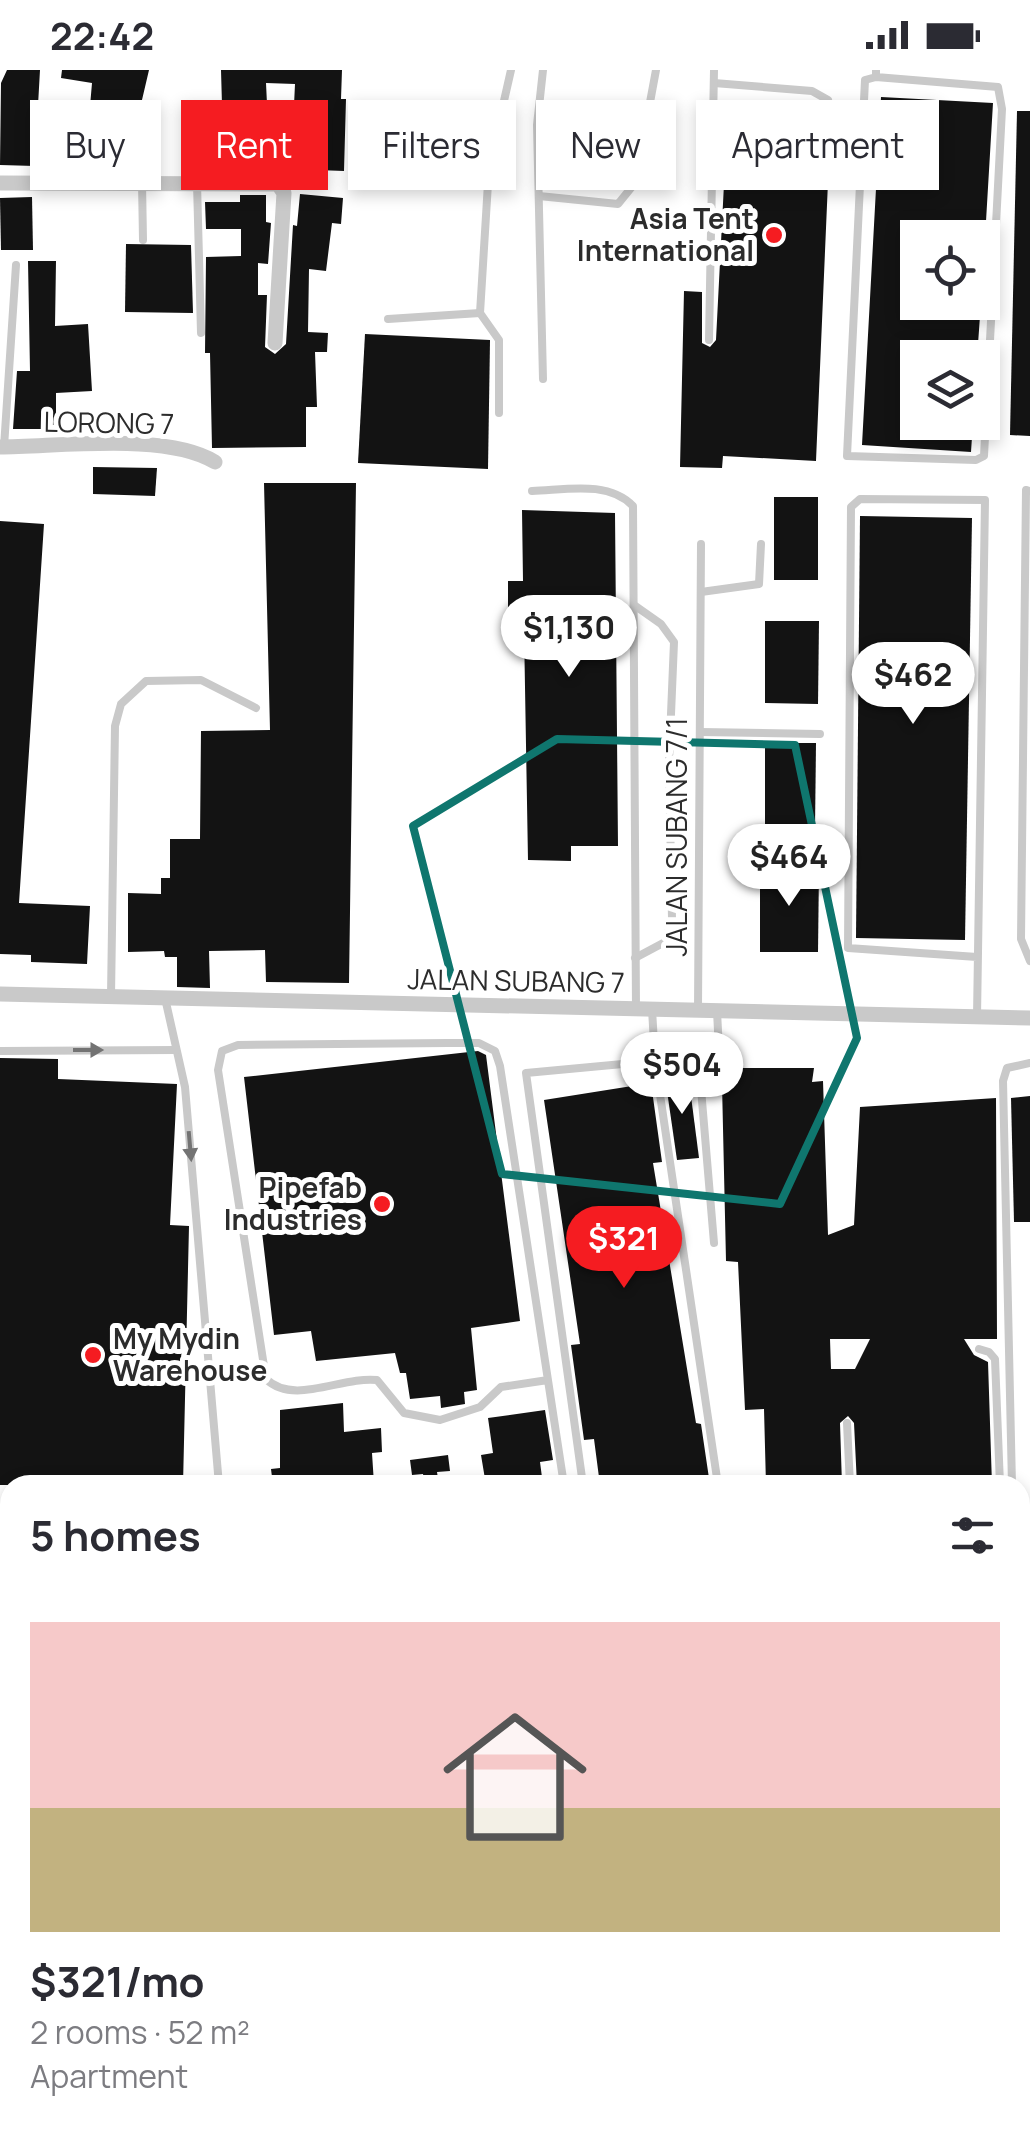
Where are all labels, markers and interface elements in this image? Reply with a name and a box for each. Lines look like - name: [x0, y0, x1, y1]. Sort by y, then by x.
- text: 22:42: [50, 9, 154, 61]
- chip: Buy: [30, 100, 161, 190]
- chip: Rent: [181, 100, 328, 190]
- chip: Filters: [348, 100, 516, 190]
- chip: New: [536, 100, 676, 190]
- chip: Apartment: [696, 100, 939, 190]
- place label: Asia Tent International: [577, 199, 754, 269]
- map controls: [900, 220, 1000, 440]
- button: locate: [900, 220, 1000, 320]
- marker: Asia Tent International: [763, 224, 785, 246]
- button: layers: [900, 340, 1000, 440]
- street label: LORONG 7: [43, 402, 175, 442]
- pin: $1,130: [488, 595, 650, 680]
- text: $1,130: [523, 605, 615, 649]
- pin: $462: [854, 642, 972, 727]
- text: $462: [874, 652, 952, 696]
- street label: JALAN SUBANG 7/1: [657, 717, 695, 957]
- pin: $464: [730, 824, 848, 909]
- text: $464: [750, 834, 828, 878]
- street label: JALAN SUBANG 7: [407, 959, 625, 1001]
- pin: $504: [623, 1032, 741, 1117]
- one-way arrow: [73, 1042, 105, 1058]
- text: $504: [642, 1042, 722, 1086]
- one-way arrow: [183, 1130, 199, 1162]
- place label: Pipefab Industries: [224, 1168, 362, 1238]
- marker: Pipefab Industries: [371, 1193, 393, 1215]
- pin: $321: [565, 1206, 683, 1291]
- text: $321: [588, 1216, 660, 1260]
- place label: My Mydin Warehouse: [113, 1319, 267, 1389]
- marker: My Mydin Warehouse: [82, 1344, 104, 1366]
- text: 5 homes: [30, 1506, 201, 1564]
- icon: filters: [945, 1508, 1000, 1563]
- icon: home: [425, 1687, 605, 1867]
- text: $321/mo: [30, 1952, 205, 2010]
- text: 2 rooms · 52 m²: [30, 2010, 250, 2054]
- text: Apartment: [30, 2054, 188, 2098]

